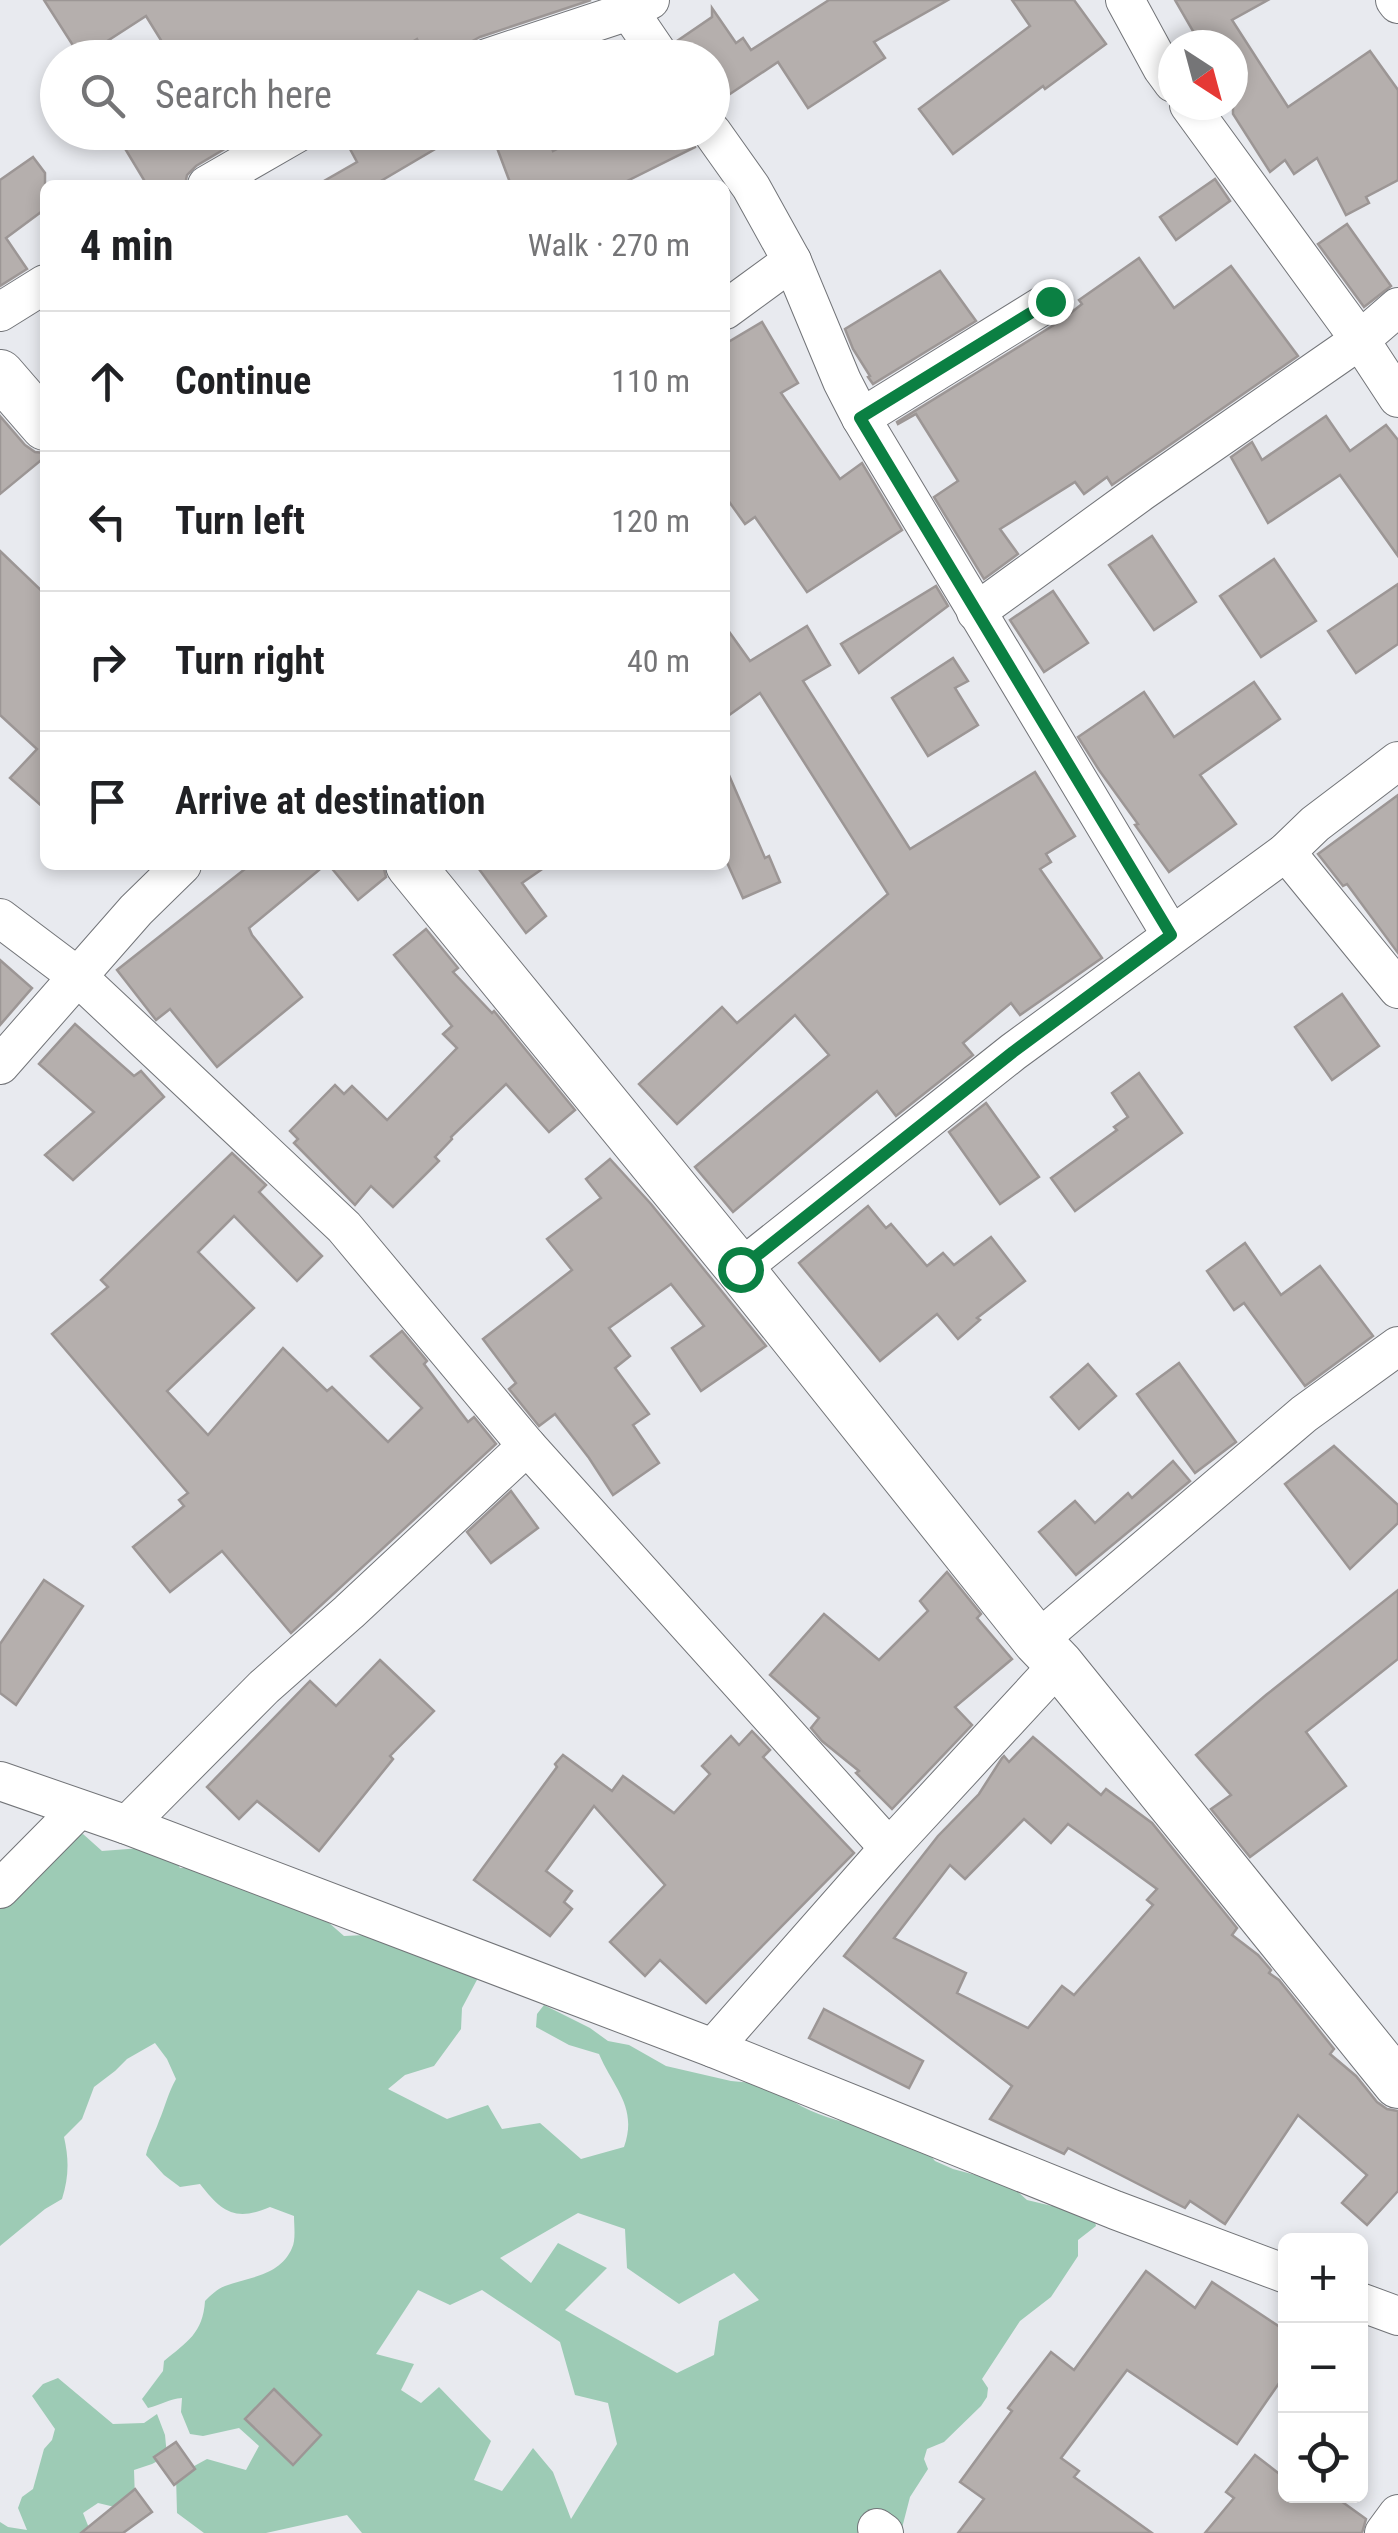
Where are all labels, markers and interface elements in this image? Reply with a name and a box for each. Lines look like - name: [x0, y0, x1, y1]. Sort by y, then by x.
- north arrow: [1158, 30, 1248, 120]
- search box: [40, 40, 730, 150]
- icon: search: [75, 68, 130, 123]
- text: Search here: [155, 73, 332, 117]
- text: 4 min: [80, 221, 173, 270]
- text: Walk · 270 m: [528, 226, 690, 264]
- route end: [1028, 279, 1074, 325]
- icon: ahead: [80, 354, 135, 409]
- text: Continue: [175, 359, 311, 403]
- text: 110 m: [611, 362, 690, 400]
- icon: left: [80, 494, 135, 549]
- text: Turn left: [175, 499, 305, 543]
- text: 120 m: [611, 502, 690, 540]
- icon: right: [80, 634, 135, 689]
- text: Turn right: [175, 639, 325, 683]
- text: 40 m: [627, 642, 690, 680]
- icon: arrive: [80, 774, 135, 829]
- text: Arrive at destination: [175, 779, 485, 823]
- route start: [718, 1247, 764, 1293]
- map controls: [1278, 2233, 1368, 2503]
- button: +: [1278, 2233, 1368, 2323]
- button: −: [1278, 2323, 1368, 2413]
- button: locate: [1278, 2413, 1368, 2503]

